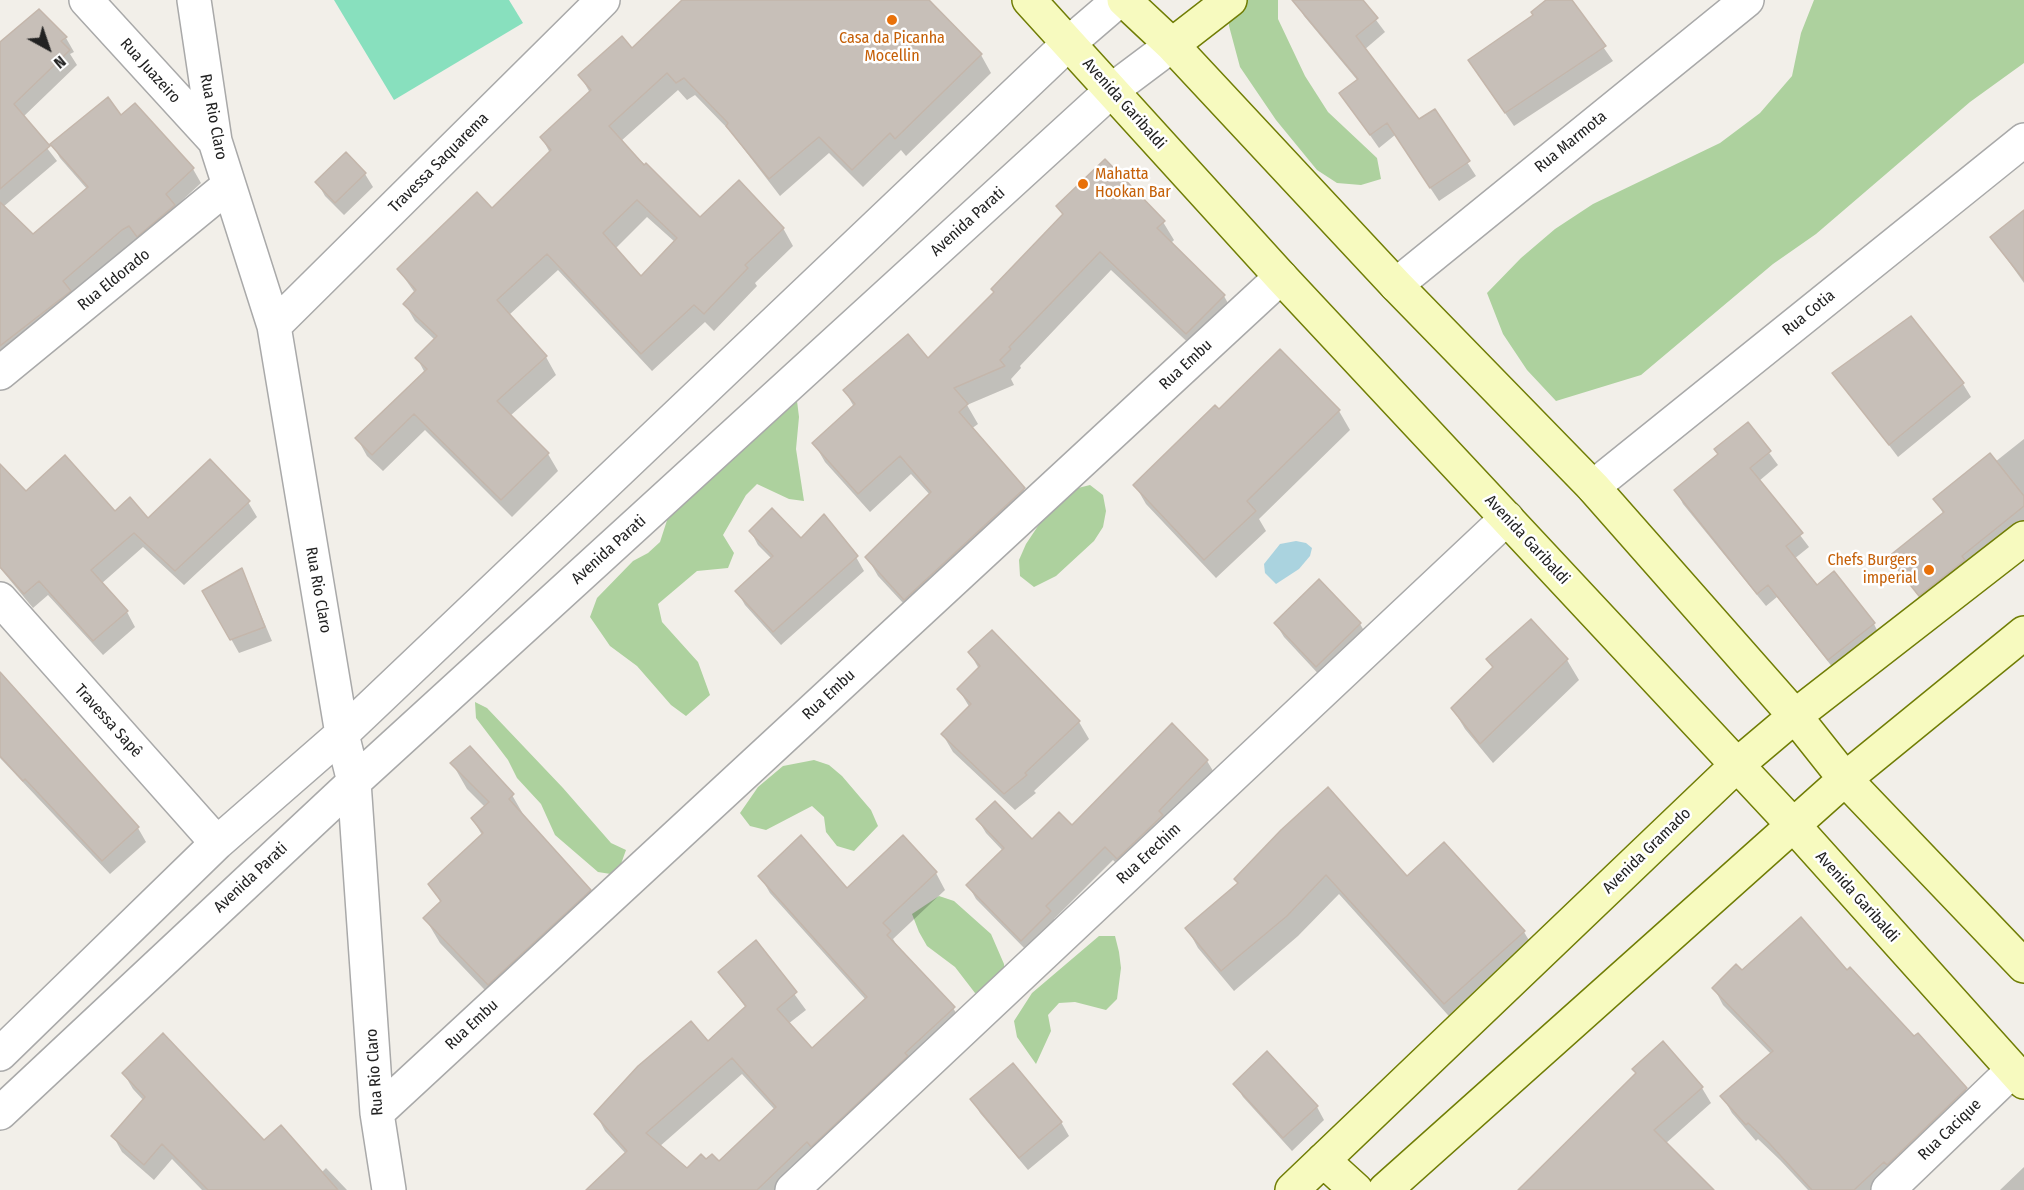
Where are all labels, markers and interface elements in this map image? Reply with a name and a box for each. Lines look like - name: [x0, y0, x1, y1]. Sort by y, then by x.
- marker: Casa da Picanha Mocellin: [885, 13, 899, 27]
- north arrow: [18, 18, 78, 78]
- place label: Casa da Picanha Mocellin: [839, 29, 945, 67]
- street label: Rua Juazeiro: [116, 34, 184, 108]
- text: N: [50, 52, 70, 73]
- street label: Avenida Garibaldi: [1078, 55, 1170, 153]
- street label: Rua Rio Claro: [195, 72, 231, 162]
- street label: Rua Marmota: [1531, 107, 1611, 177]
- street label: Travessa Saquarema: [385, 109, 493, 217]
- place label: Mahatta Hookan Bar: [1095, 165, 1171, 203]
- marker: Mahatta Hookan Bar: [1076, 177, 1090, 191]
- street label: Avenida Parati: [927, 184, 1009, 260]
- street label: Rua Eldorado: [74, 245, 154, 315]
- street label: Rua Cotia: [1779, 286, 1839, 340]
- street label: Rua Embu: [1156, 336, 1216, 394]
- street label: Avenida Garibaldi: [1481, 491, 1573, 589]
- street label: Avenida Parati: [568, 512, 650, 588]
- street label: Rua Rio Claro: [301, 545, 335, 635]
- place label: Chefs Burgers imperial: [1827, 551, 1917, 589]
- marker: Chefs Burgers imperial: [1922, 563, 1936, 577]
- street label: Rua Embu: [799, 666, 859, 724]
- street label: Travessa Sapê: [70, 680, 146, 762]
- street label: Avenida Gramado: [1599, 804, 1695, 898]
- street label: Rua Erechim: [1113, 819, 1185, 889]
- street label: Avenida Parati: [210, 839, 292, 917]
- street label: Avenida Garibaldi: [1811, 848, 1903, 946]
- street label: Rua Embu: [442, 996, 502, 1054]
- street label: Rua Rio Claro: [362, 1028, 388, 1116]
- street label: Rua Cacique: [1914, 1095, 1986, 1165]

